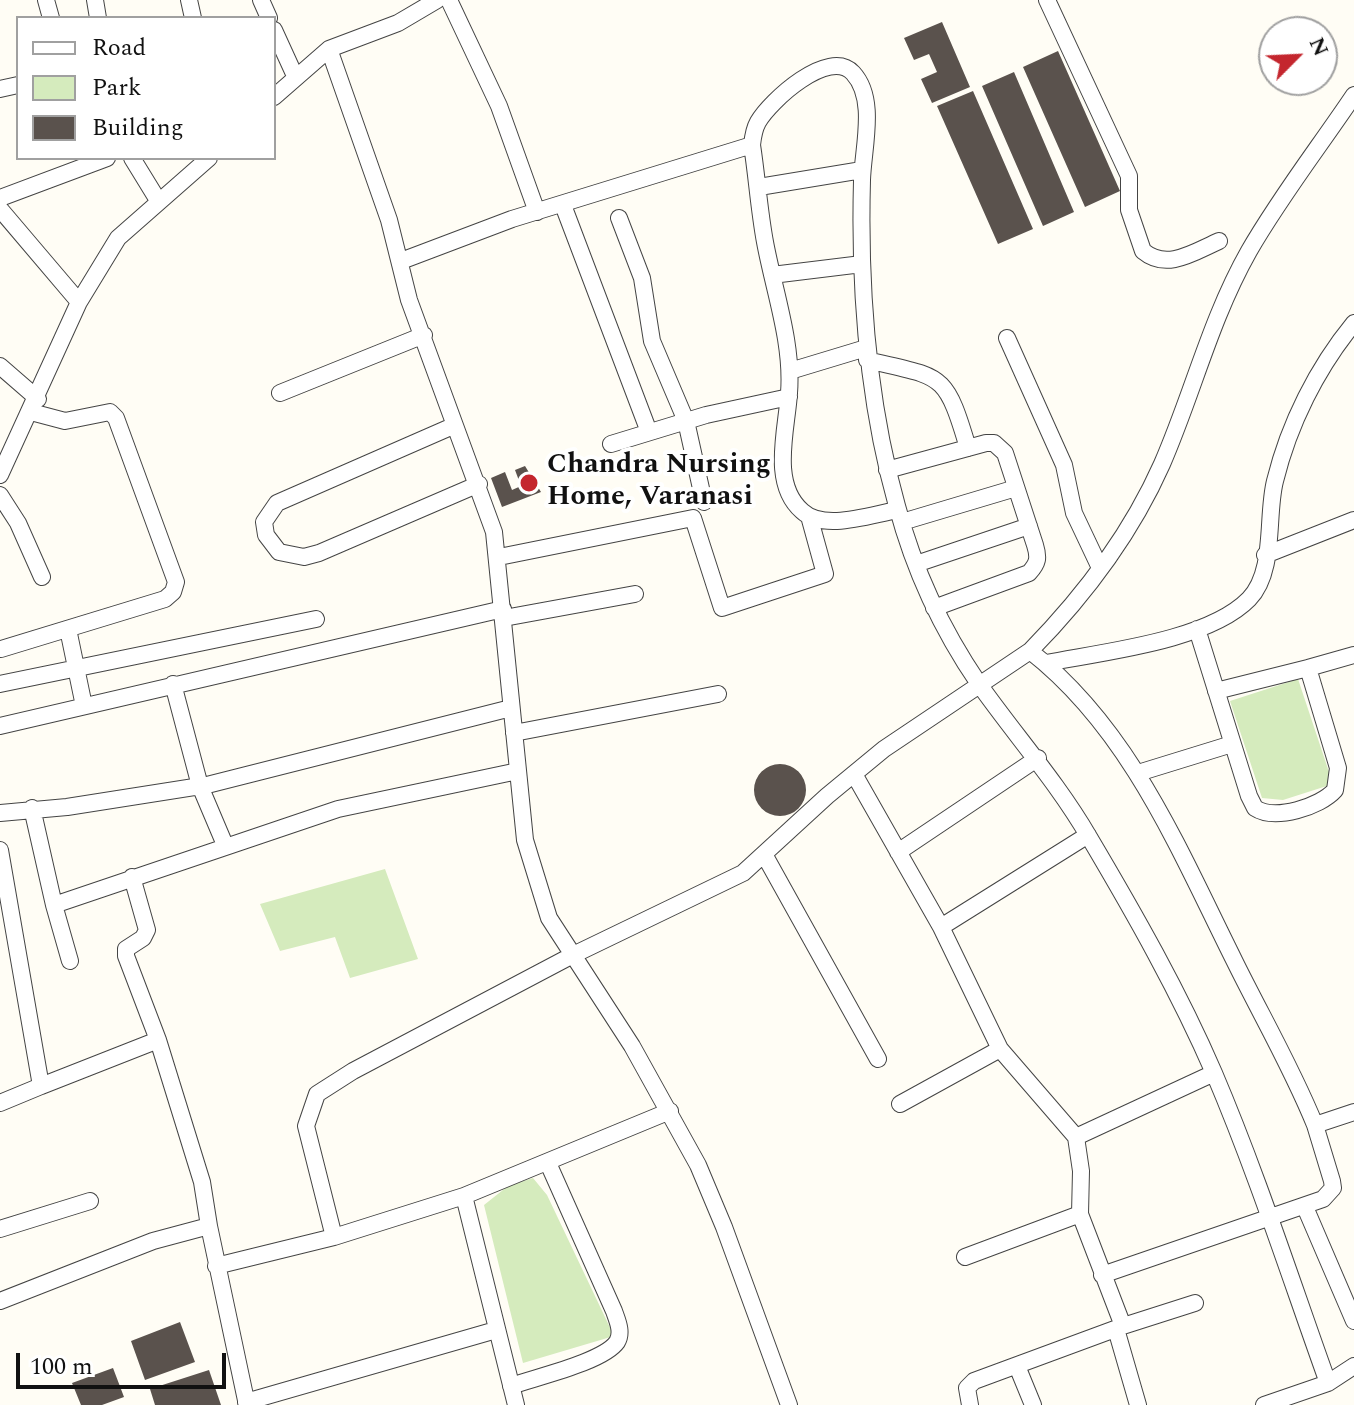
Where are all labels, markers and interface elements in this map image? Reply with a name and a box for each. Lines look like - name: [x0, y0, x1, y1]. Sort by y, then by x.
- legend: [16, 16, 276, 160]
- north arrow: [1258, 16, 1338, 96]
- text: Road: [92, 30, 146, 66]
- text: N: [1300, 32, 1337, 62]
- text: Park: [92, 70, 142, 106]
- text: Building: [92, 110, 184, 146]
- place label: Chandra Nursing Home, Varanasi: [547, 450, 771, 516]
- marker: Chandra Nursing Home, Varanasi: [518, 472, 540, 494]
- scale bar: [20, 1337, 230, 1387]
- text: 100 m: [30, 1349, 93, 1385]

